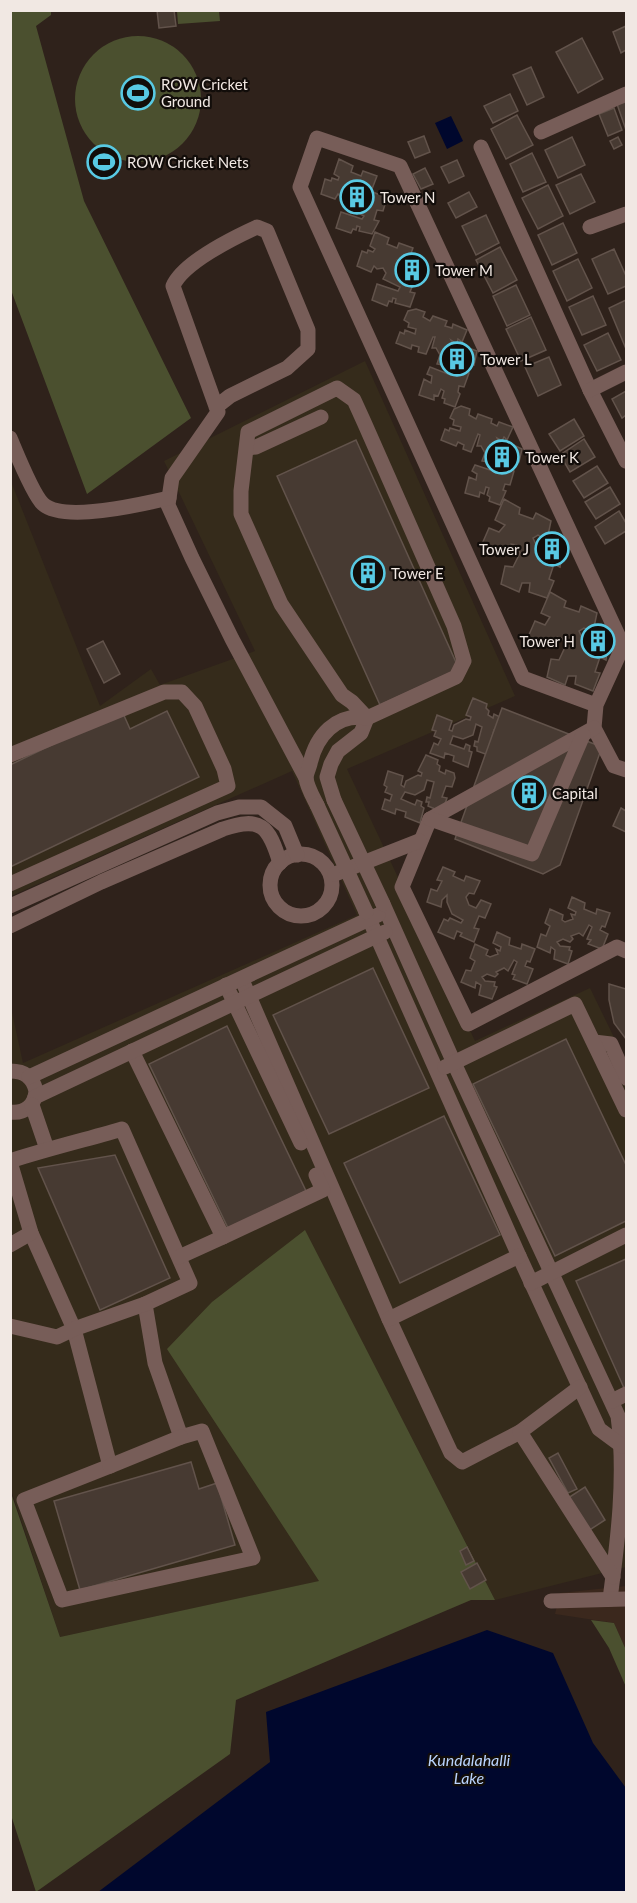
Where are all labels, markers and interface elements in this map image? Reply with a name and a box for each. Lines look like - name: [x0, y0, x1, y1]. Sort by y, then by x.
- sports icon: ROW Cricket Ground: [120, 75, 156, 111]
- place label: ROW Cricket Ground: [161, 75, 249, 110]
- sports icon: ROW Cricket Nets: [86, 144, 122, 180]
- place label: ROW Cricket Nets: [127, 153, 249, 171]
- building icon: Tower N: [339, 179, 375, 215]
- place label: Tower N: [380, 188, 435, 206]
- building icon: Tower M: [394, 252, 430, 288]
- place label: Tower M: [435, 261, 493, 279]
- building icon: Tower L: [439, 341, 475, 377]
- place label: Tower L: [480, 350, 532, 368]
- building icon: Tower K: [484, 439, 520, 475]
- place label: Tower K: [525, 448, 579, 466]
- building icon: Tower J: [534, 531, 570, 567]
- place label: Tower J: [479, 540, 529, 558]
- building icon: Tower E: [350, 555, 386, 591]
- place label: Tower E: [391, 564, 444, 582]
- building icon: Tower H: [580, 623, 616, 659]
- place label: Tower H: [520, 632, 575, 650]
- building icon: Capital: [511, 775, 547, 811]
- place label: Capital: [552, 784, 598, 802]
- water label: Kundalahalli Lake: [428, 1750, 510, 1787]

